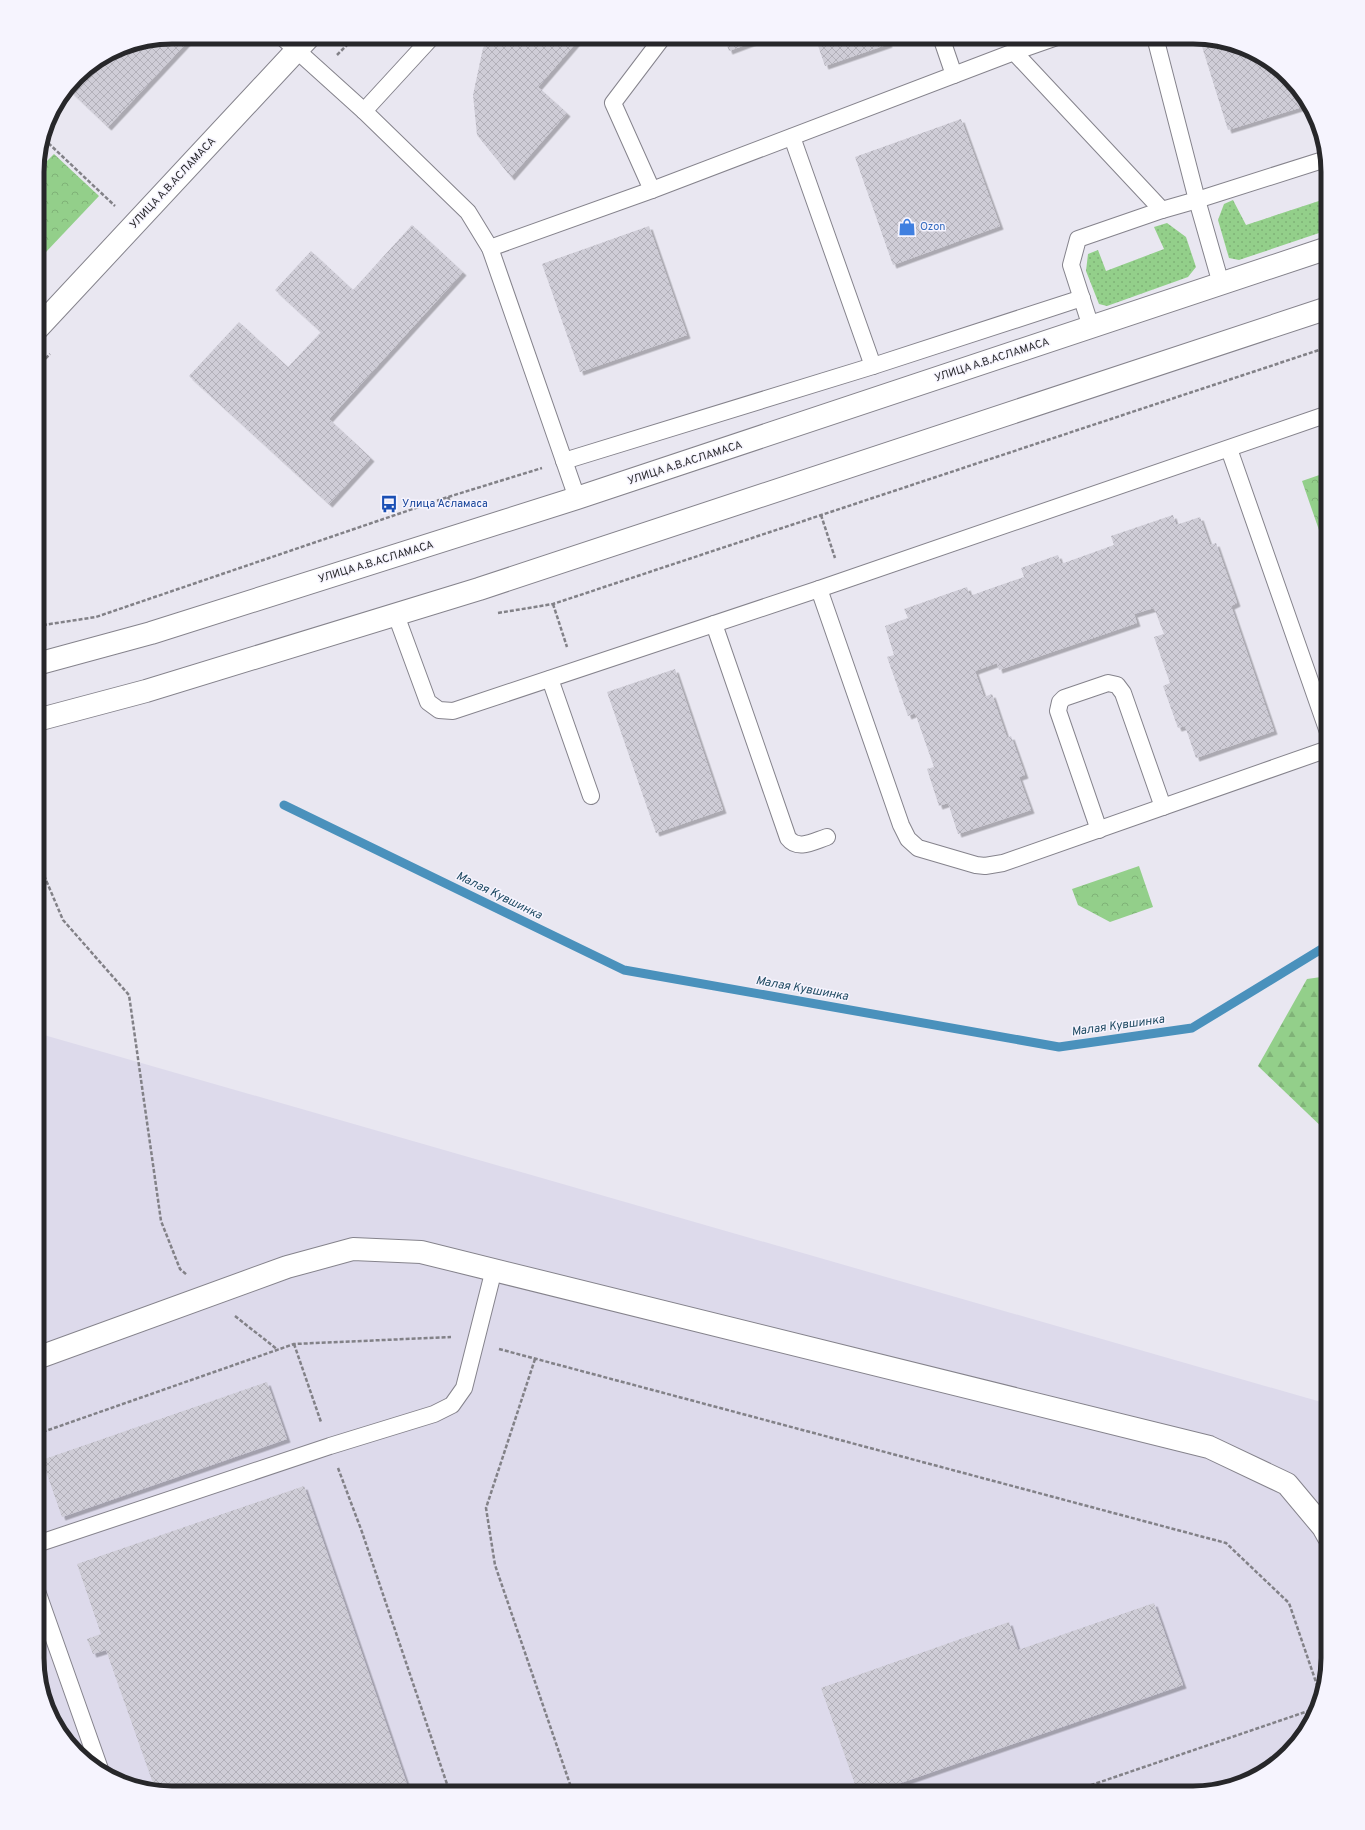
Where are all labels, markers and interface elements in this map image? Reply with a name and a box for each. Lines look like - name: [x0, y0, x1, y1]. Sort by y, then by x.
- street label: УЛИЦА А.В.АСЛАМАСА: [127, 134, 219, 232]
- shop icon: Ozon: [897, 217, 917, 237]
- place label: Ozon: [920, 220, 946, 234]
- street label: УЛИЦА А.В.АСЛАМАСА: [933, 335, 1051, 385]
- street label: УЛИЦА А.В.АСЛАМАСА: [626, 438, 744, 488]
- bus stop icon: Улица Асламаса: [379, 494, 399, 514]
- place label: Улица Асламаса: [402, 497, 488, 511]
- street label: УЛИЦА А.В.АСЛАМАСА: [317, 538, 435, 586]
- water label: Малая Кувшинка: [453, 868, 545, 924]
- water label: Малая Кувшинка: [754, 973, 850, 1005]
- water label: Малая Кувшинка: [1070, 1011, 1166, 1040]

